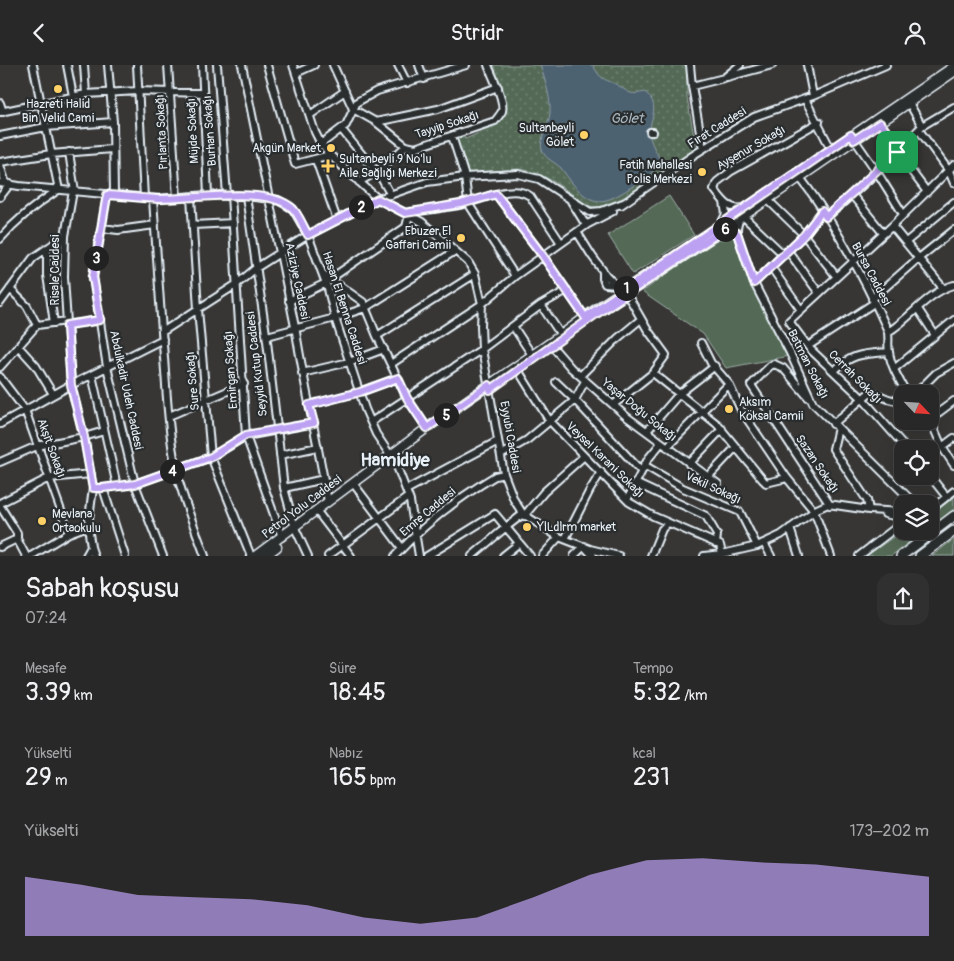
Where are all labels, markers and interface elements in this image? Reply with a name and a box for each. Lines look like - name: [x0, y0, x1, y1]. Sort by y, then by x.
- icon: back: [25, 19, 53, 47]
- text: Stridr: [450, 19, 504, 47]
- icon: person: [901, 19, 929, 47]
- marker: Hazreti Halid Bin Velid Cami: [52, 83, 64, 95]
- street label: Pırlanta Sokağı: [153, 94, 171, 170]
- street label: Burhan Sokağı: [200, 95, 220, 167]
- place label: Hazreti Halid Bin Velid Cami: [22, 97, 95, 126]
- street label: Müjde Sokağı: [184, 98, 202, 164]
- street label: Fırat Caddesi: [685, 104, 749, 152]
- street label: Tayyip Sokağı: [413, 108, 481, 142]
- water label: Gölet: [611, 110, 645, 127]
- place label: Sultanbeyli Gölet: [519, 121, 574, 150]
- street label: Ayşenur Sokağı: [714, 122, 788, 174]
- marker: Sultanbeyli Gölet: [578, 129, 590, 141]
- pin: [876, 131, 918, 173]
- icon: arrive: [883, 138, 911, 166]
- place label: Akgün Market: [252, 141, 321, 156]
- marker: Akgün Market: [325, 142, 337, 154]
- place label: Sultanbeyli 9 No'lu Aile Sağlığı Merkezi: [339, 152, 437, 181]
- place label: Fatih Mahallesi Polis Merkezi: [619, 158, 692, 187]
- marker: Sultanbeyli 9 No'lu Aile Sağlığı Merkezi: [321, 159, 335, 173]
- marker: Fatih Mahallesi Polis Merkezi: [696, 166, 708, 178]
- pin: 2: [348, 195, 374, 219]
- text: 2: [358, 199, 365, 216]
- pin: 6: [712, 217, 738, 241]
- text: 6: [721, 221, 730, 238]
- place label: Ebuzer El Gaffari Camii: [385, 224, 451, 253]
- marker: Ebuzer El Gaffari Camii: [455, 232, 467, 244]
- street label: Risale Caddesi: [48, 234, 63, 305]
- street label: Bursa Caddesi: [848, 240, 894, 308]
- street label: Aziziye Caddesi: [282, 241, 313, 321]
- pin: 3: [84, 245, 108, 271]
- text: 3: [93, 250, 100, 267]
- street label: Hasan El Benna Caddesi: [319, 250, 369, 367]
- pin: 1: [614, 275, 638, 301]
- text: 1: [624, 280, 629, 297]
- street label: Seyyid Kutup Caddesi: [243, 310, 271, 417]
- street label: Batman Sokağı: [784, 327, 832, 401]
- street label: Abdulkadir Udeh Caddesi: [106, 329, 146, 451]
- street label: Emirgan Sokağı: [221, 331, 241, 409]
- street label: Cerrah Sokağı: [825, 347, 885, 407]
- street label: Sure Sokağı: [183, 351, 203, 411]
- street label: Yaşar Doğu Sokağı: [598, 374, 680, 445]
- north arrow: [894, 385, 939, 430]
- map controls: [894, 385, 939, 540]
- place label: Aksım Köksal Camii: [739, 395, 804, 424]
- street label: Eyyubi Caddesi: [496, 400, 524, 474]
- pin: 5: [434, 403, 458, 427]
- marker: Aksım Köksal Camii: [723, 403, 735, 415]
- text: 5: [443, 407, 450, 424]
- street label: Akşit Sokağı: [33, 416, 69, 480]
- street label: Veysel Karani Sokağı: [563, 419, 647, 501]
- street label: Sazan Sokağı: [792, 432, 842, 496]
- button: locate: [894, 440, 939, 485]
- district label: Hamidiye: [360, 449, 431, 472]
- pin: 4: [160, 459, 184, 483]
- text: 4: [168, 463, 177, 480]
- street label: Vekil Sokağı: [683, 469, 743, 507]
- street label: Petrol Yolu Caddesi: [259, 472, 345, 542]
- street label: Emre Caddesi: [397, 484, 459, 540]
- button: layers: [894, 495, 939, 540]
- place label: Mevlana Ortaokulu: [52, 507, 101, 536]
- marker: Mevlana Ortaokulu: [36, 515, 48, 527]
- place label: YlLdlrm market: [536, 520, 616, 535]
- marker: YlLdlrm market: [521, 521, 533, 533]
- text: Sabah koşusu: [25, 571, 180, 606]
- button: share: [877, 573, 929, 625]
- text: 07:24: [25, 608, 67, 628]
- text: Mesafe: [25, 660, 67, 677]
- text: Süre: [329, 660, 356, 677]
- text: Tempo: [633, 660, 673, 677]
- text: 3.39: [25, 677, 71, 708]
- text: 18:45: [329, 677, 386, 708]
- text: 5:32: [633, 677, 681, 708]
- text: km: [71, 687, 93, 704]
- text: /km: [681, 687, 708, 704]
- text: Yükselti: [25, 745, 72, 762]
- text: Nabız: [329, 745, 363, 762]
- text: kcal: [633, 745, 656, 762]
- text: 29: [25, 762, 52, 793]
- text: 165: [329, 762, 367, 793]
- text: 231: [633, 762, 670, 793]
- text: m: [52, 772, 67, 789]
- text: bpm: [367, 772, 396, 789]
- text: Yükselti: [25, 821, 78, 841]
- text: 173–202 m: [849, 821, 929, 841]

